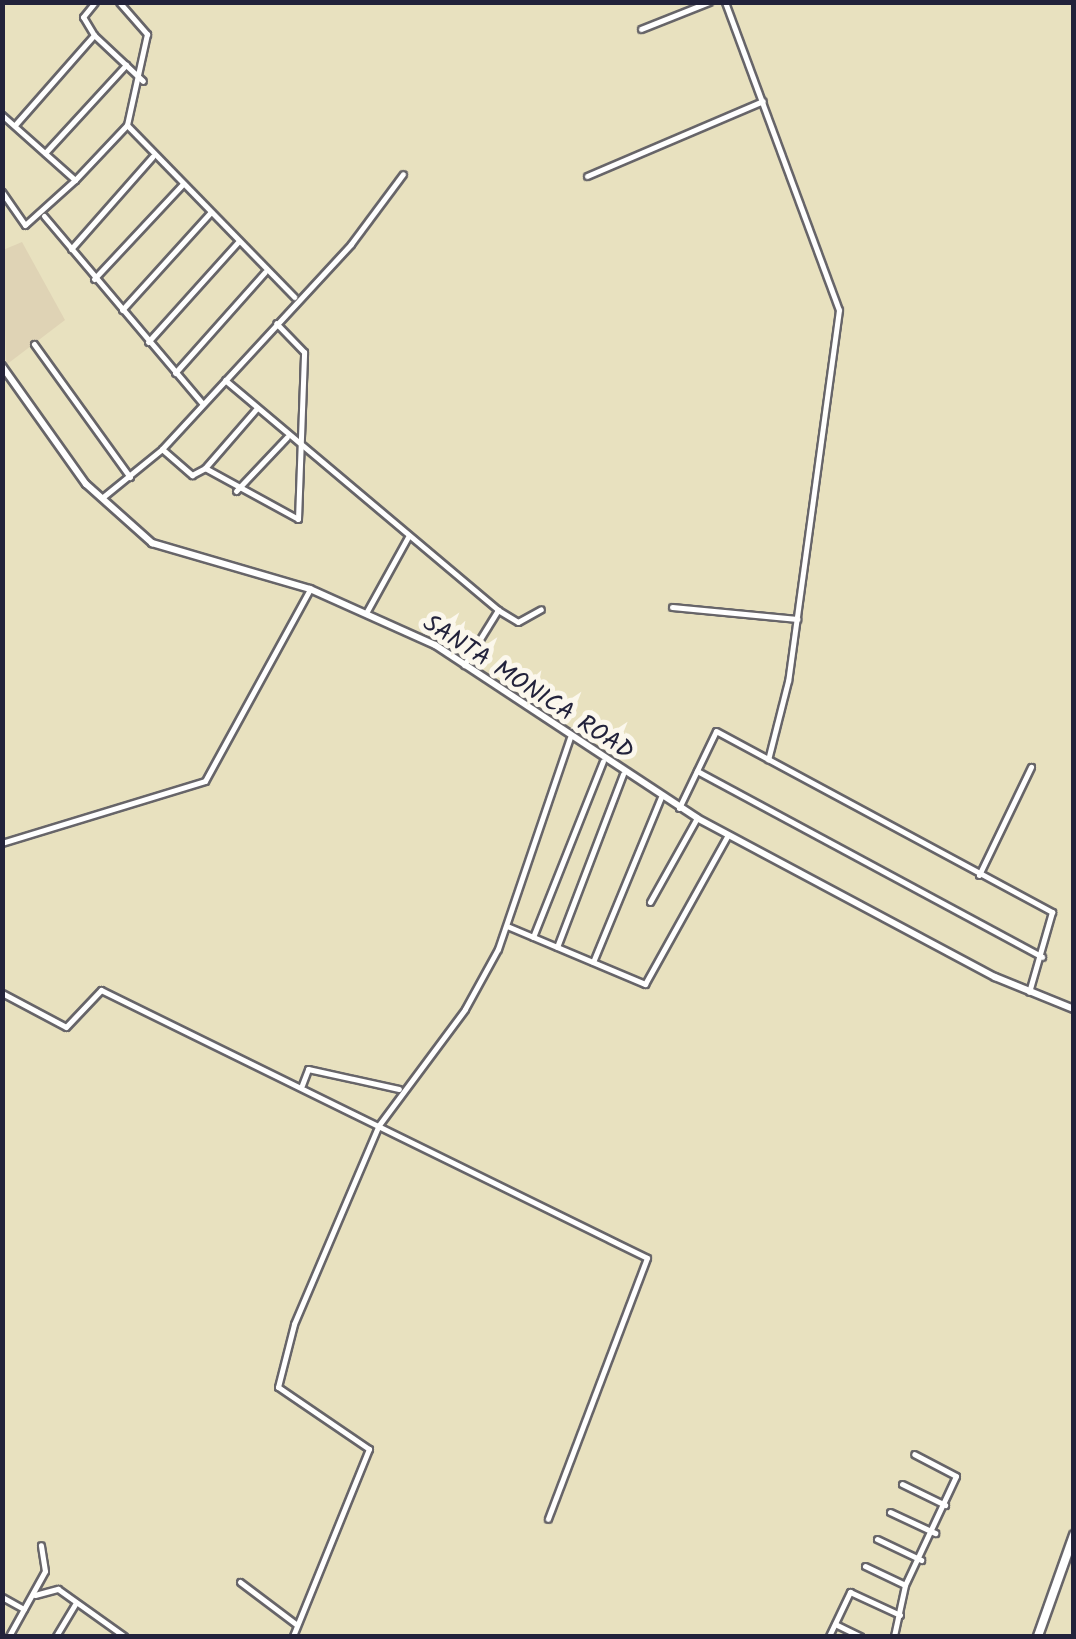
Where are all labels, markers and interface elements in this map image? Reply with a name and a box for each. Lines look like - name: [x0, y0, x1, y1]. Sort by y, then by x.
- street label: SANTA MONICA ROAD: [417, 609, 639, 767]

